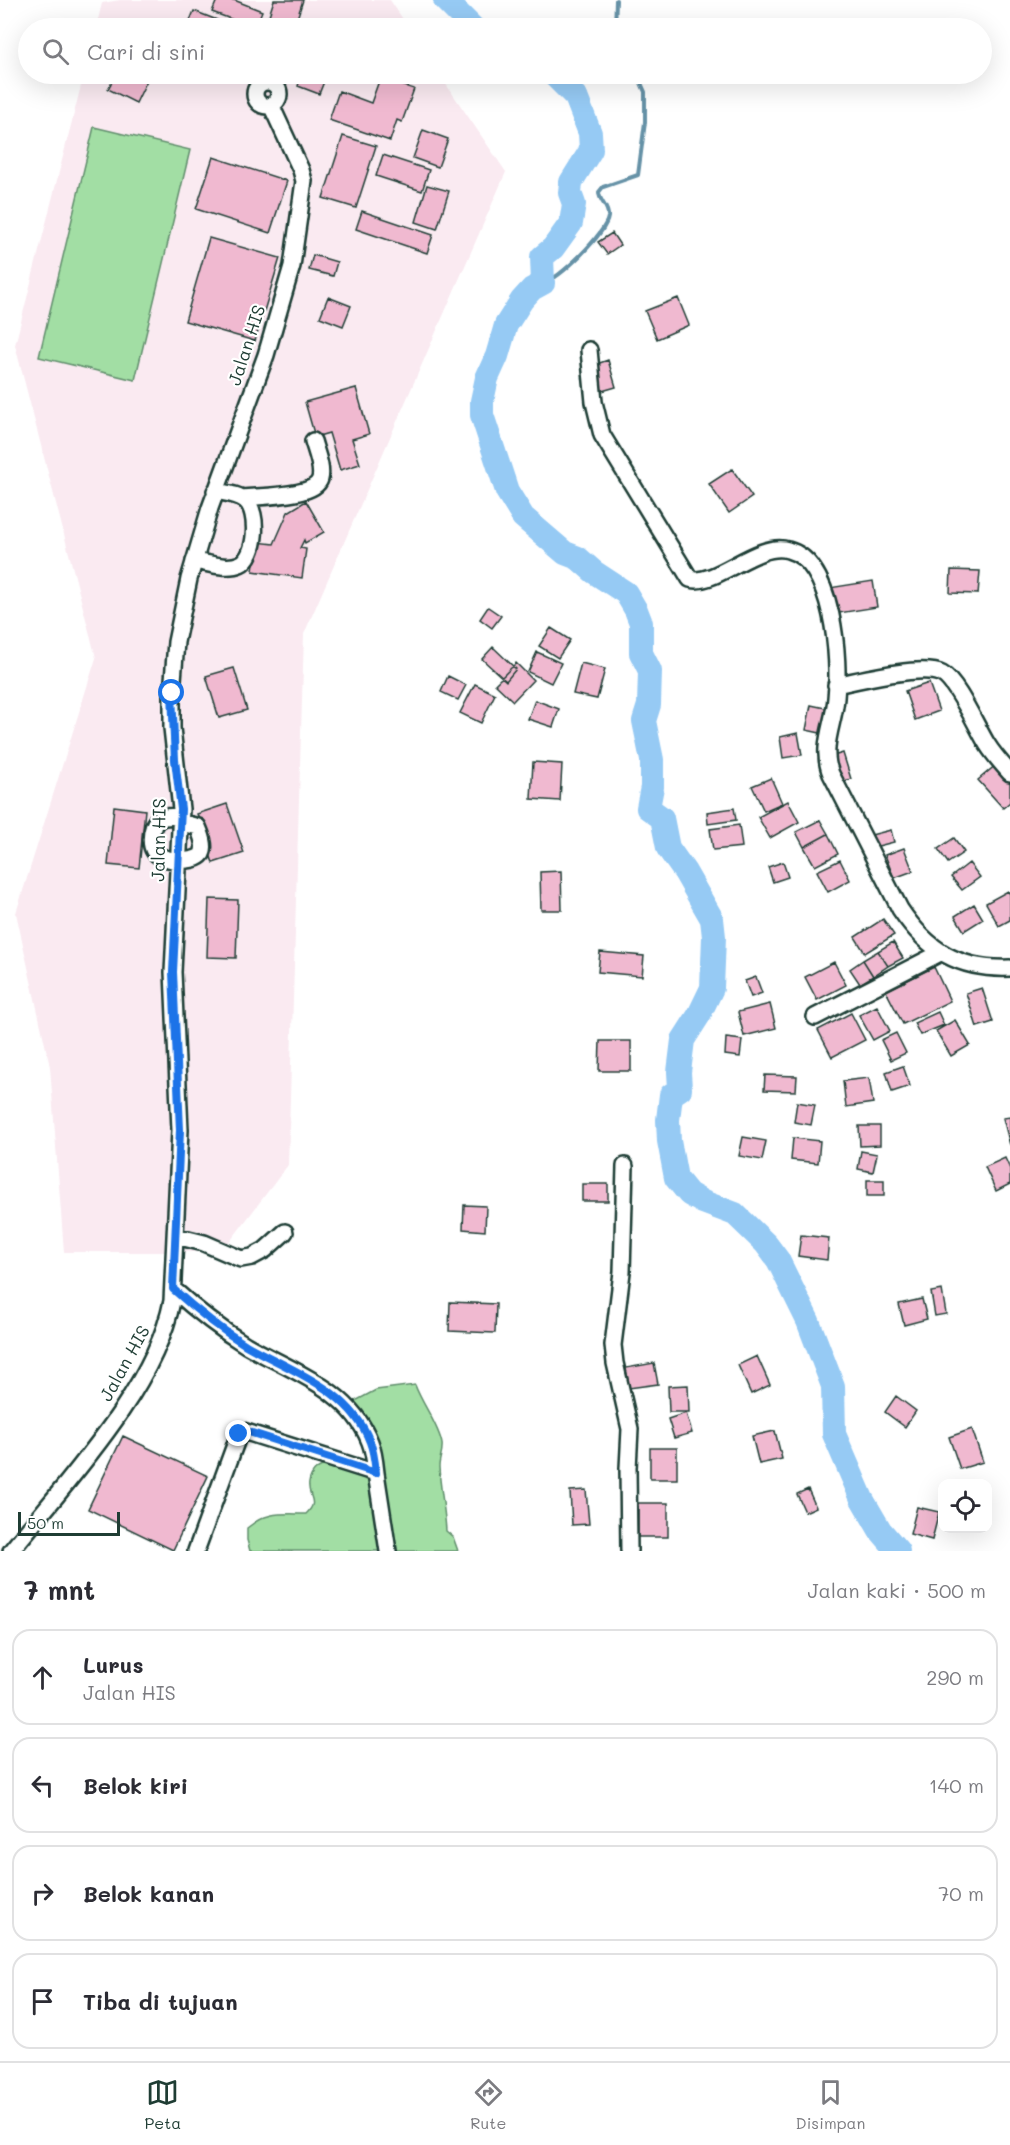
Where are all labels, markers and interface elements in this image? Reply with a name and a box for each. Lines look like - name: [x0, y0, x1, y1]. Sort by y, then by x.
- search box: [18, 18, 992, 84]
- icon: search: [39, 35, 72, 68]
- text: Cari di sini: [87, 37, 205, 66]
- street label: Jalan HIS: [222, 302, 270, 388]
- route start: [158, 679, 184, 705]
- street label: Jalan HIS: [145, 798, 171, 882]
- street label: Jalan HIS: [93, 1321, 155, 1405]
- route end: [225, 1420, 251, 1446]
- map controls: [938, 1479, 992, 1533]
- button: locate: [938, 1479, 992, 1533]
- scale bar: [18, 1509, 120, 1536]
- text: 50 m: [27, 1512, 64, 1533]
- text: 7 mnt: [24, 1573, 95, 1607]
- text: Jalan kaki · 500 m: [808, 1577, 986, 1603]
- text: Lurus: [83, 1650, 144, 1679]
- icon: ahead: [26, 1661, 59, 1694]
- text: 290 m: [926, 1664, 984, 1690]
- text: Jalan HIS: [83, 1679, 176, 1705]
- icon: left: [26, 1769, 59, 1802]
- text: Belok kiri: [83, 1771, 188, 1800]
- text: 140 m: [929, 1772, 984, 1798]
- icon: right: [26, 1877, 59, 1910]
- text: Belok kanan: [83, 1879, 214, 1908]
- text: 70 m: [938, 1880, 984, 1906]
- icon: arrive: [26, 1985, 59, 2018]
- text: Tiba di tujuan: [83, 1987, 238, 2016]
- tab: Peta: [145, 2076, 181, 2133]
- tab: Rute: [470, 2076, 506, 2133]
- tab: Disimpan: [795, 2076, 865, 2133]

